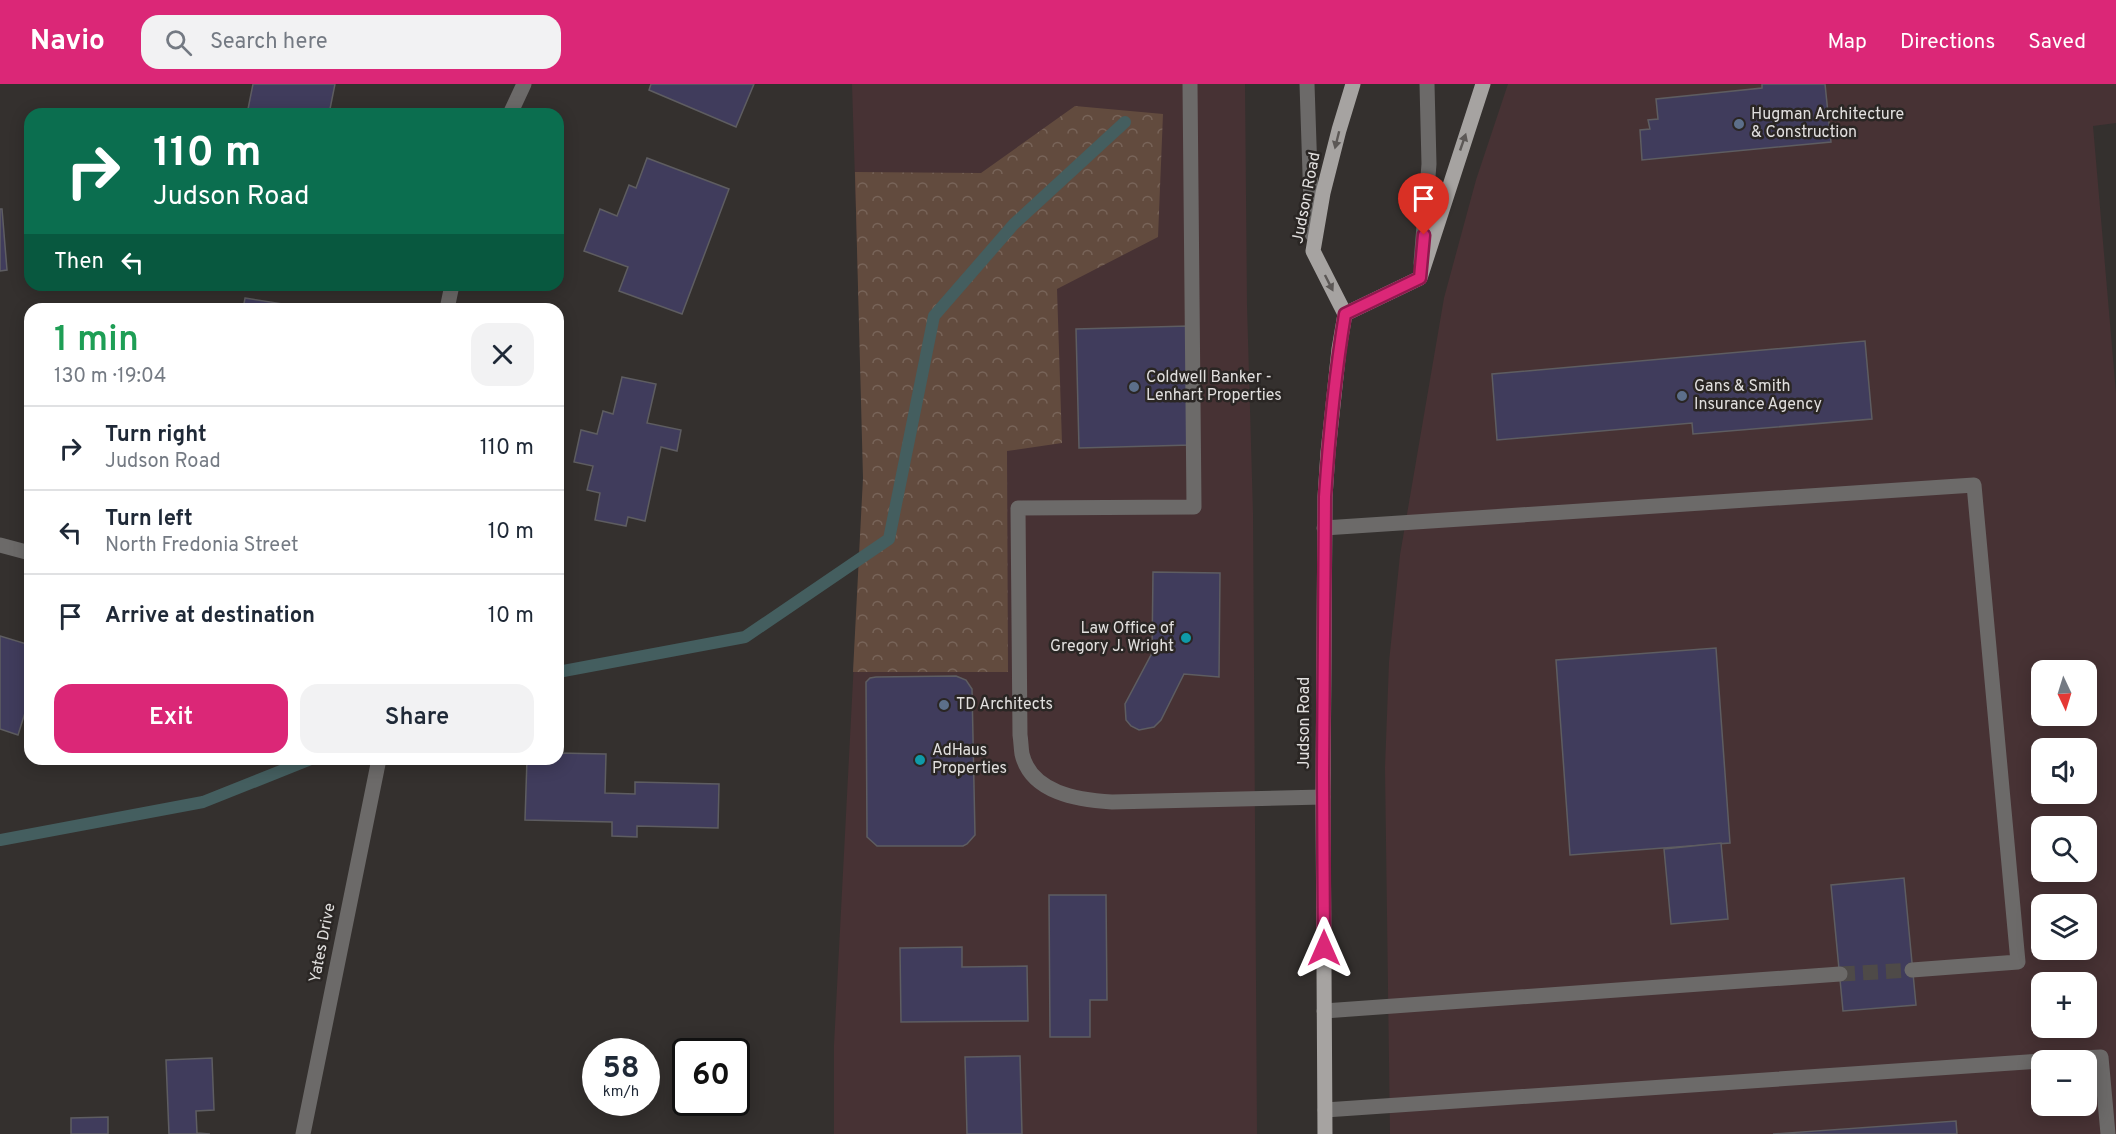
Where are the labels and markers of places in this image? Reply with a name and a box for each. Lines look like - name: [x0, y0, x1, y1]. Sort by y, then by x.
- place label: Hugman Architecture & Construction: [1751, 105, 1904, 143]
- marker: Hugman Architecture & Construction: [1732, 117, 1746, 131]
- pin: [1398, 173, 1449, 235]
- place label: Coldwell Banker - Lenhart Properties: [1146, 368, 1282, 406]
- place label: Gans & Smith Insurance Agency: [1694, 377, 1822, 415]
- marker: Coldwell Banker - Lenhart Properties: [1127, 380, 1141, 394]
- marker: Gans & Smith Insurance Agency: [1675, 389, 1689, 403]
- place label: Law Office of Gregory J. Wright: [1050, 619, 1175, 657]
- marker: Law Office of Gregory J. Wright: [1179, 631, 1193, 645]
- place label: TD Architects: [956, 695, 1053, 715]
- marker: TD Architects: [937, 698, 951, 712]
- place label: AdHaus Properties: [932, 741, 1007, 779]
- marker: AdHaus Properties: [913, 753, 927, 767]

